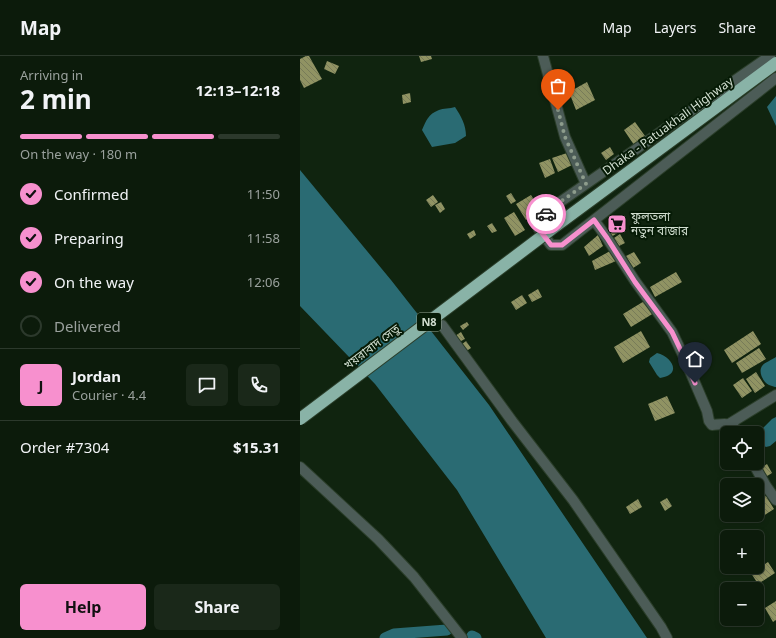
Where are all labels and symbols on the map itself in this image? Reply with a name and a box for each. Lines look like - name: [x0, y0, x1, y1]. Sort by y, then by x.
- pin: [541, 69, 575, 110]
- street label: Dhaka - Patuakhali Highway: [599, 72, 737, 179]
- courier: [526, 194, 566, 234]
- place label: ফুলতলা নতুন বাজার: [630, 208, 689, 239]
- supermarket icon: ফুলতলা নতুন বাজার: [606, 213, 628, 235]
- road number: N8: [417, 313, 441, 331]
- street label: খয়রাবাদ সেতু: [340, 320, 404, 374]
- pin: [678, 342, 712, 383]

